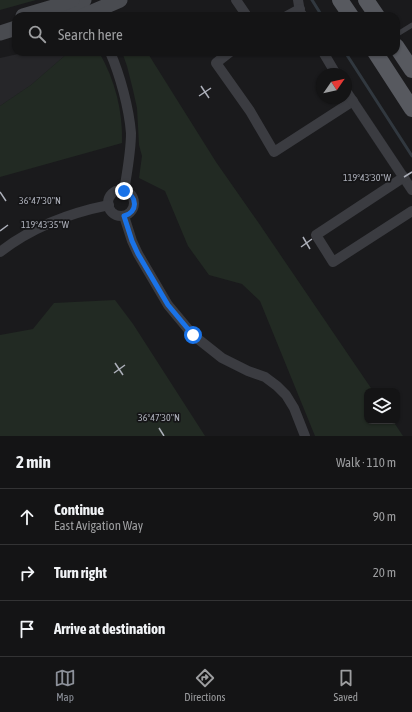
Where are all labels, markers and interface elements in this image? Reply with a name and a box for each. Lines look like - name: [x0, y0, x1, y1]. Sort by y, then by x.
- search box: [12, 12, 400, 56]
- icon: search: [26, 23, 48, 45]
- text: Search here: [58, 26, 123, 43]
- north arrow: [316, 68, 352, 104]
- text: 119°43'30"W: [343, 172, 392, 183]
- route end: [115, 182, 133, 200]
- text: 36°47'30"N: [19, 195, 61, 206]
- text: 119°43'35"W: [21, 219, 70, 230]
- route start: [184, 326, 202, 344]
- map controls: [364, 388, 400, 424]
- button: layers: [364, 388, 400, 424]
- text: 36°47'30"N: [138, 412, 180, 423]
- text: 2 min: [16, 452, 51, 472]
- text: Walk · 110 m: [336, 455, 396, 470]
- text: Continue: [54, 501, 104, 518]
- icon: ahead: [16, 506, 38, 528]
- text: 90 m: [373, 509, 396, 524]
- text: East Avigation Way: [54, 518, 143, 533]
- icon: right: [16, 562, 38, 584]
- text: Turn right: [54, 564, 107, 581]
- text: 20 m: [373, 565, 396, 580]
- icon: arrive: [16, 618, 38, 640]
- text: Arrive at destination: [54, 620, 165, 637]
- tab: Map: [54, 667, 76, 703]
- tab: Directions: [184, 667, 225, 703]
- tab: Saved: [334, 667, 358, 703]

